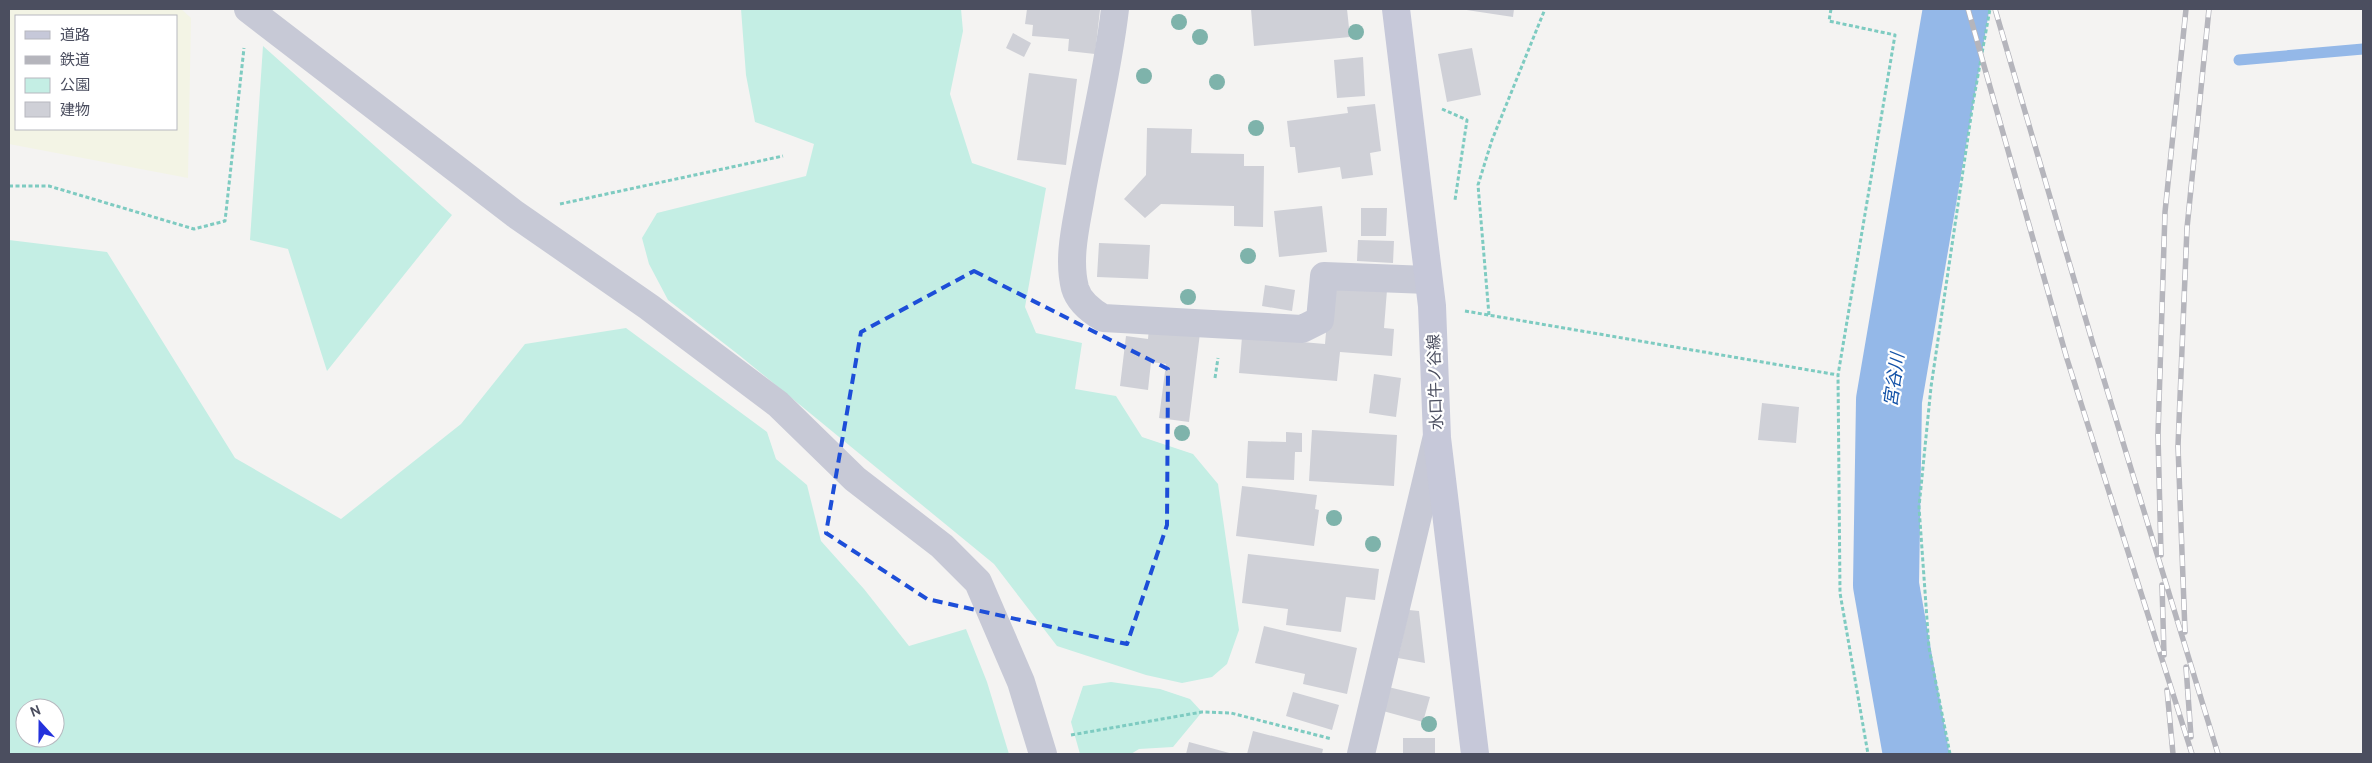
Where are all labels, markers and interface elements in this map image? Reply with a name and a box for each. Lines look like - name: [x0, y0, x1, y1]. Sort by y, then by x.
- legend: [15, 15, 178, 130]
- text: 道路: [60, 26, 90, 44]
- text: 鉄道: [60, 51, 90, 69]
- text: 公園: [60, 76, 90, 94]
- text: 建物: [60, 101, 90, 119]
- street label: 水口牛ノ谷線: [1424, 334, 1446, 430]
- water label: 宮谷川: [1879, 350, 1909, 408]
- north arrow: [15, 698, 65, 748]
- text: N: [27, 701, 43, 721]

